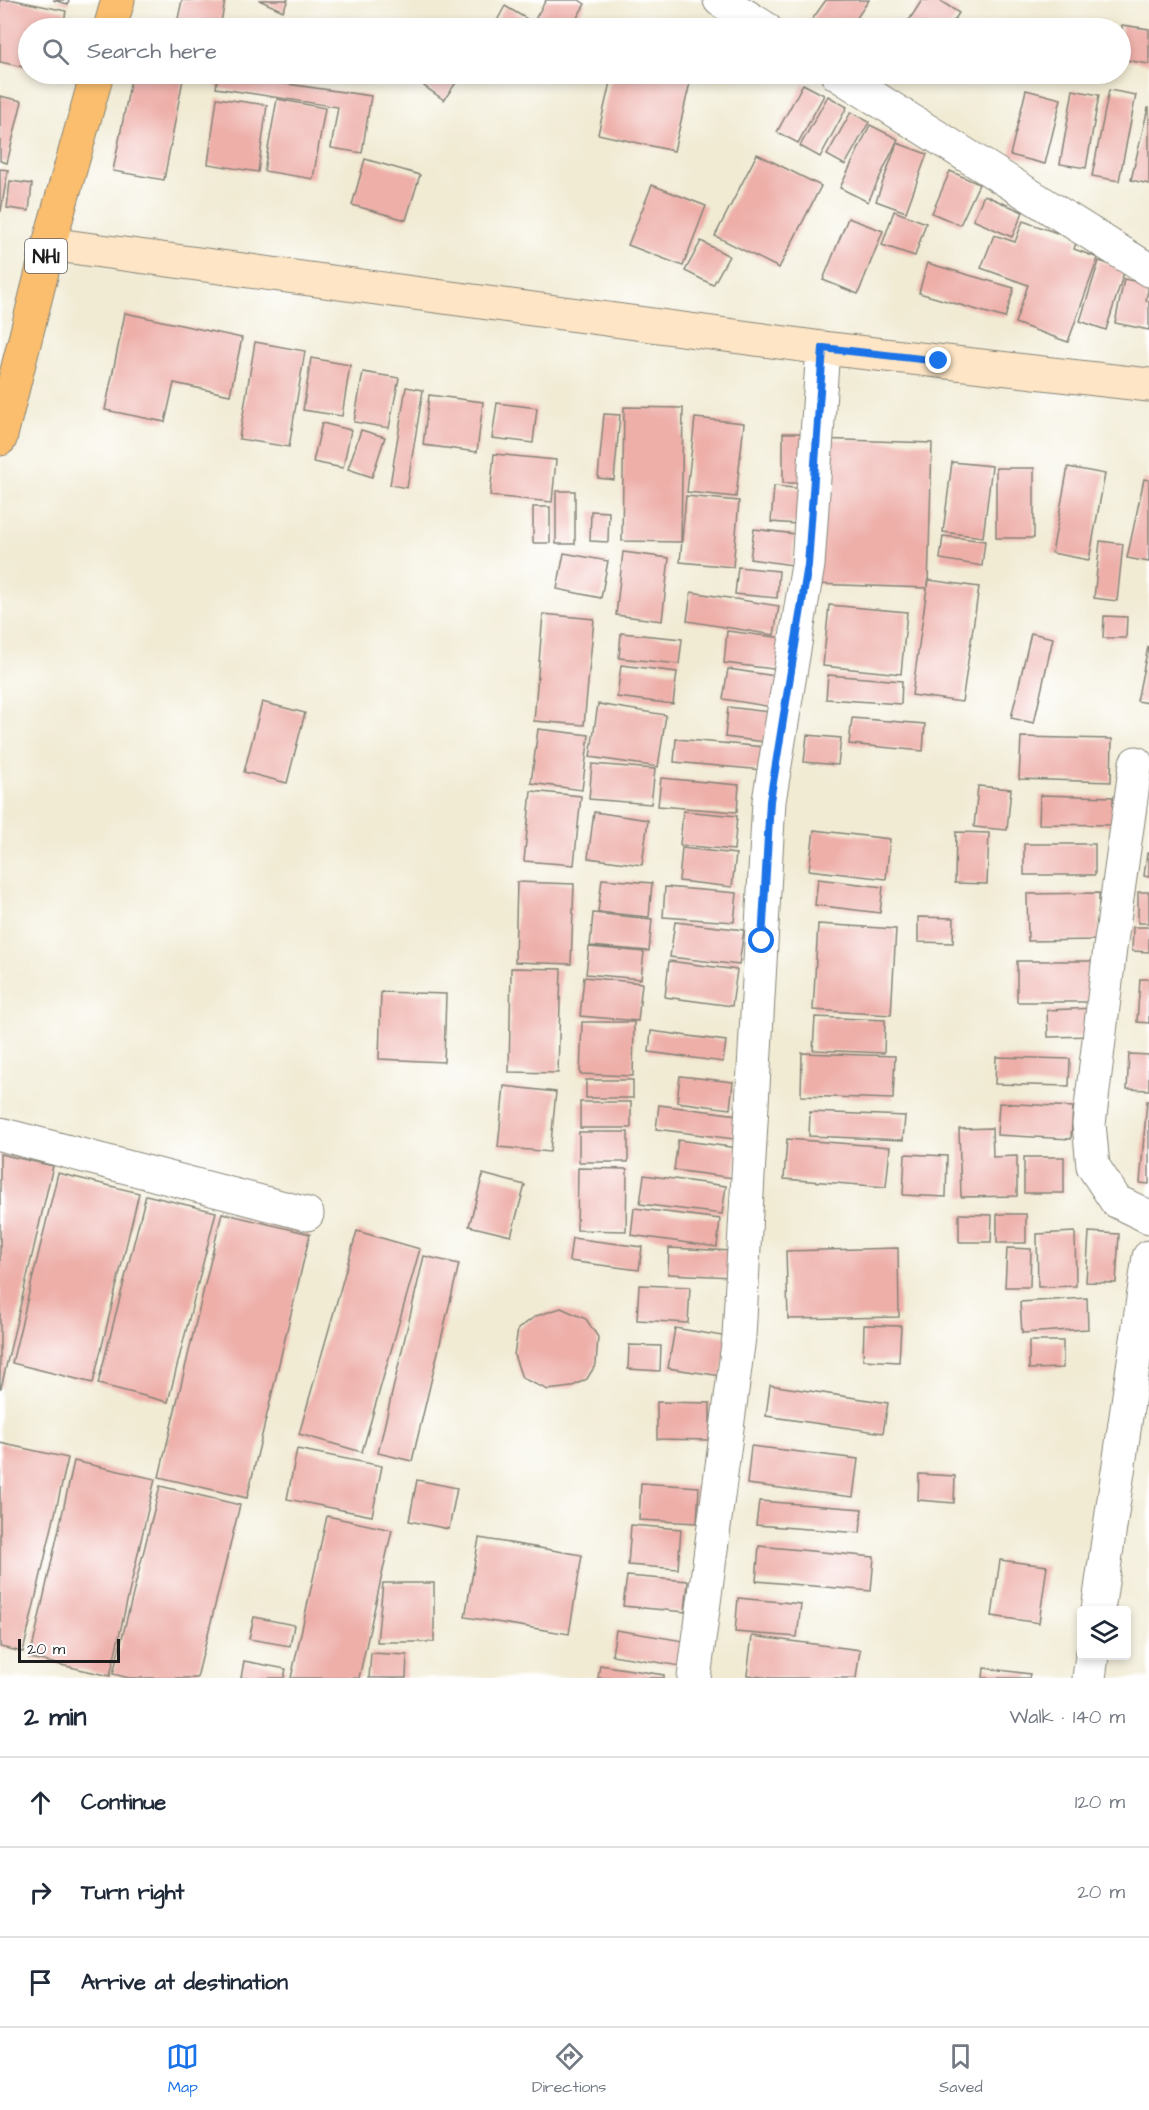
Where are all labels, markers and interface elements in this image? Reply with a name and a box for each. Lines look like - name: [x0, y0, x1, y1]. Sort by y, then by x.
- search box: [18, 18, 1131, 84]
- icon: search: [39, 35, 72, 68]
- text: Search here: [87, 36, 217, 67]
- road number: NH1: [25, 239, 67, 273]
- route end: [925, 347, 951, 373]
- route start: [748, 927, 774, 953]
- map controls: [1077, 1606, 1131, 1660]
- button: layers: [1077, 1606, 1131, 1660]
- scale bar: [18, 1636, 120, 1664]
- text: 20 m: [27, 1638, 65, 1660]
- text: 2 min: [24, 1699, 86, 1735]
- text: Walk · 140 m: [1009, 1703, 1125, 1731]
- icon: ahead: [24, 1786, 57, 1819]
- text: Continue: [81, 1787, 166, 1818]
- text: 120 m: [1075, 1788, 1125, 1816]
- icon: right: [24, 1876, 57, 1909]
- text: Turn right: [81, 1877, 184, 1908]
- text: 20 m: [1077, 1878, 1125, 1906]
- icon: arrive: [24, 1966, 57, 1999]
- text: Arrive at destination: [81, 1967, 288, 1998]
- tab: Map: [166, 2040, 199, 2098]
- tab: Directions: [532, 2040, 606, 2098]
- tab: Saved: [939, 2040, 983, 2098]

